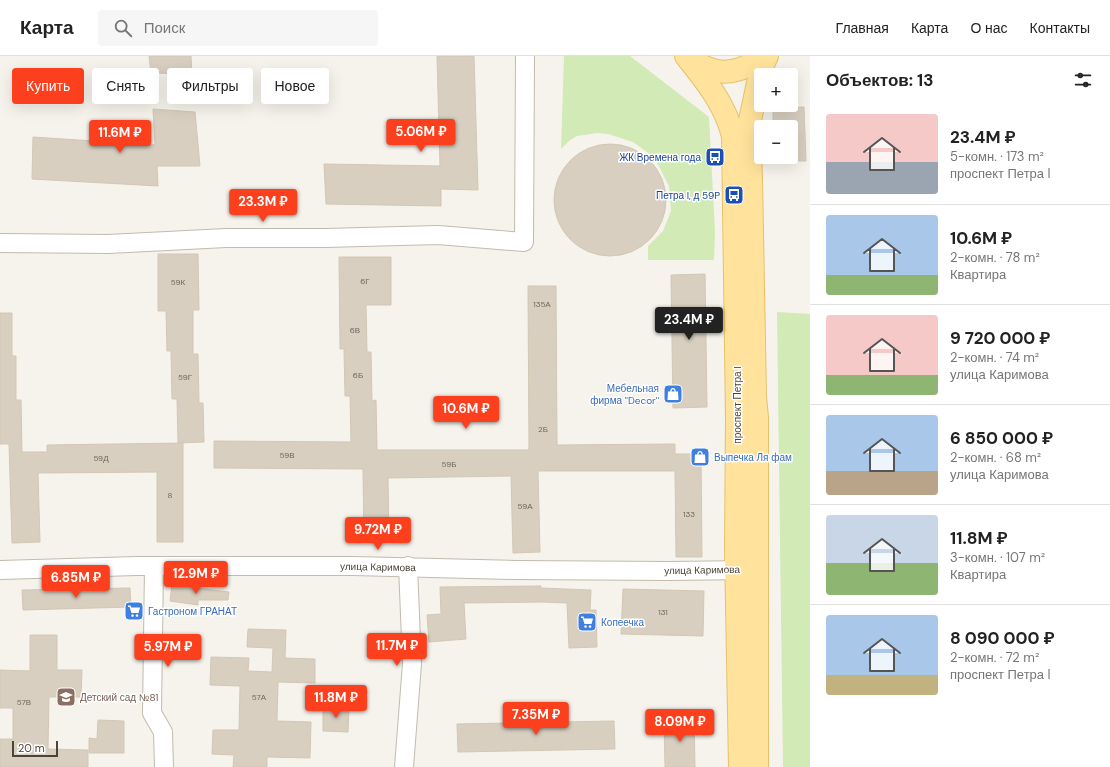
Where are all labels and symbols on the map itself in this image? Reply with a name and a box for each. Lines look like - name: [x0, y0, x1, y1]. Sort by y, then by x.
- pin: 5.06M ₽: [384, 119, 458, 153]
- pin: 11.6M ₽: [83, 120, 157, 154]
- bus stop icon: ЖК Времена года: [704, 146, 726, 168]
- place label: ЖК Времена года: [619, 151, 701, 164]
- bus stop icon: Петра I, д 59P: [723, 184, 745, 206]
- pin: 23.3M ₽: [226, 189, 300, 223]
- place label: Петра I, д 59P: [656, 189, 720, 202]
- house number: 6Г: [360, 276, 370, 286]
- house number: 59К: [171, 277, 186, 287]
- house number: 135А: [533, 299, 551, 309]
- pin: 23.4M ₽: [652, 307, 726, 341]
- house number: 6В: [350, 325, 360, 335]
- street label: проспект Петра I: [731, 366, 744, 444]
- house number: 6Б: [353, 370, 363, 380]
- house number: 59Г: [178, 372, 193, 382]
- place label: Мебельная фирма ''Decor'': [590, 382, 659, 407]
- shop icon: Мебельная фирма ''Decor'': [662, 383, 684, 405]
- pin: 10.6M ₽: [429, 396, 503, 430]
- house number: 2Б: [538, 424, 548, 434]
- shop icon: Выпечка Ля фам: [689, 446, 711, 468]
- house number: 59В: [279, 450, 295, 460]
- place label: Выпечка Ля фам: [714, 451, 792, 464]
- house number: 59Д: [93, 453, 109, 463]
- house number: 59Б: [442, 459, 456, 469]
- house number: 8: [168, 490, 173, 500]
- house number: 59А: [517, 501, 533, 511]
- house number: 133: [683, 509, 695, 519]
- pin: 9.72M ₽: [341, 517, 415, 551]
- street label: улица Каримова: [340, 560, 416, 574]
- pin: 12.9M ₽: [159, 561, 233, 595]
- street label: улица Каримова: [664, 563, 740, 577]
- pin: 6.85M ₽: [39, 565, 113, 599]
- supermarket icon: Гастроном ГРАНАТ: [123, 600, 145, 622]
- place label: Гастроном ГРАНАТ: [148, 605, 237, 618]
- house number: 131: [658, 607, 668, 617]
- supermarket icon: Копеечка: [576, 611, 598, 633]
- place label: Копеечка: [601, 616, 644, 629]
- pin: 11.7M ₽: [360, 633, 434, 667]
- pin: 5.97M ₽: [131, 634, 205, 668]
- pin: 11.8M ₽: [299, 685, 373, 719]
- school or university icon: Детский сад №81: [55, 686, 77, 708]
- place label: Детский сад №81: [80, 691, 158, 704]
- house number: 57А: [252, 692, 267, 702]
- house number: 57В: [17, 697, 31, 707]
- pin: 7.35M ₽: [499, 702, 573, 736]
- pin: 8.09M ₽: [643, 709, 717, 743]
- scale bar: [12, 739, 58, 758]

